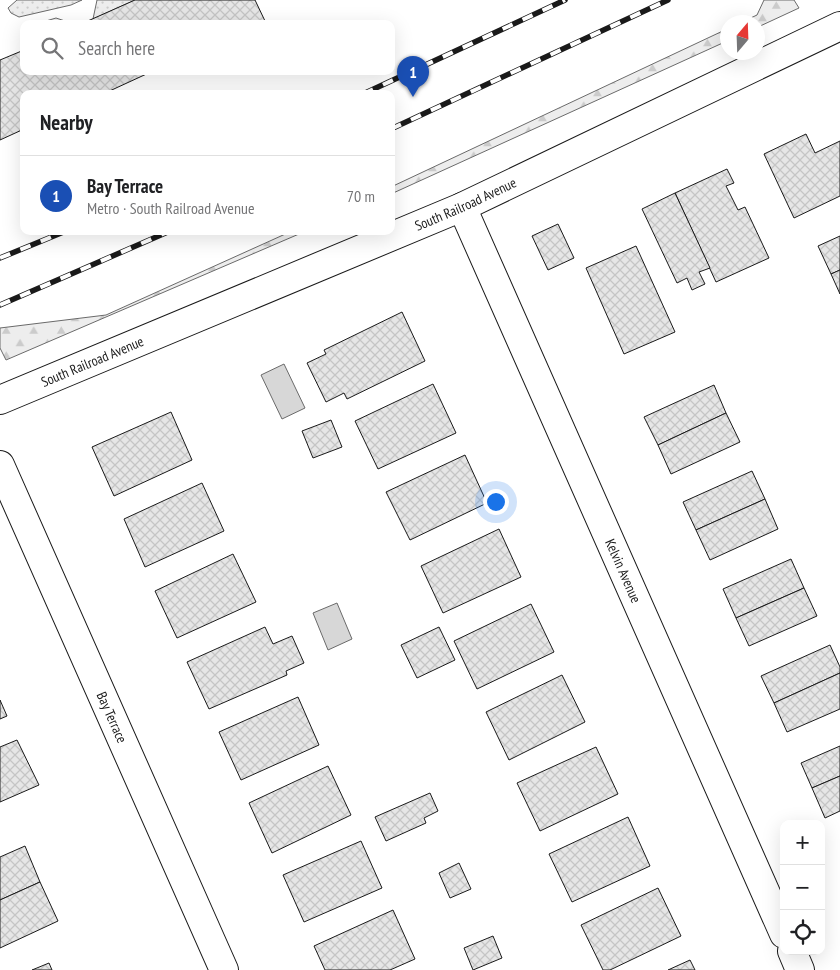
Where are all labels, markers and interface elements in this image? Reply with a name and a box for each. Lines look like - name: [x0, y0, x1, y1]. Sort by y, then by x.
- north arrow: [720, 15, 765, 60]
- search box: [20, 20, 395, 75]
- icon: search: [38, 34, 66, 62]
- text: Search here: [78, 36, 155, 60]
- pin: 1: [397, 56, 429, 97]
- text: Nearby: [40, 109, 93, 136]
- street label: South Railroad Avenue: [412, 173, 519, 235]
- text: Bay Terrace: [87, 174, 163, 198]
- text: 1: [52, 186, 60, 206]
- text: 70 m: [347, 186, 375, 206]
- text: Metro · South Railroad Avenue: [87, 198, 255, 218]
- street label: South Railroad Avenue: [38, 332, 146, 391]
- your location: [483, 489, 509, 515]
- street label: Kelvin Avenue: [601, 536, 645, 606]
- street label: Bay Terrace: [93, 689, 131, 746]
- map controls: [780, 820, 825, 955]
- button: +: [780, 820, 825, 865]
- button: −: [780, 865, 825, 910]
- button: locate: [780, 910, 825, 955]

